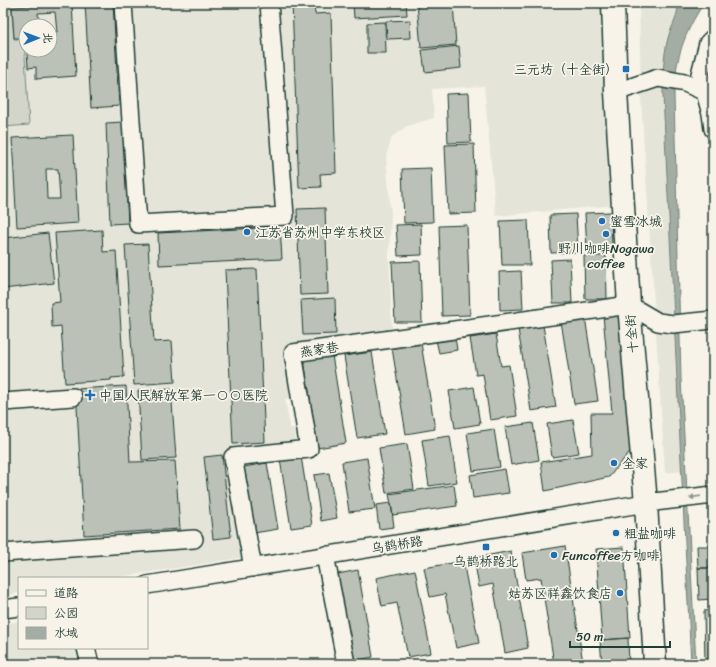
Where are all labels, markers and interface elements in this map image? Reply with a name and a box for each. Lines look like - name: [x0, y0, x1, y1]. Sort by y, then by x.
- north arrow: [18, 18, 58, 58]
- text: 北: [38, 32, 57, 43]
- place label: 三元坊（十全街）: [514, 58, 618, 81]
- marker: 三元坊（十全街）: [621, 64, 631, 74]
- place label: 蜜雪冰城: [610, 210, 662, 233]
- marker: 蜜雪冰城: [597, 216, 607, 226]
- place label: 江苏省苏州中学东校区: [255, 221, 385, 244]
- marker: 江苏省苏州中学东校区: [242, 227, 252, 237]
- marker: 野川咖啡Nogawa coffee: [601, 229, 611, 239]
- place label: 野川咖啡Nogawa coffee: [558, 237, 655, 275]
- street label: 十全街: [618, 314, 645, 354]
- street label: 燕家巷: [298, 335, 340, 364]
- place label: 中国人民解放军第一〇〇医院: [99, 384, 268, 407]
- marker: 中国人民解放军第一〇〇医院: [84, 389, 96, 401]
- place label: 全家: [622, 452, 648, 475]
- marker: 全家: [609, 458, 619, 468]
- one-way arrow: [688, 494, 701, 500]
- place label: 粗盐咖啡: [624, 522, 676, 545]
- marker: 粗盐咖啡: [611, 528, 621, 538]
- street label: 乌鹊桥路: [370, 529, 425, 560]
- marker: 乌鹊桥路北: [481, 542, 491, 552]
- place label: Funcoffee方咖啡: [562, 544, 660, 567]
- place label: 乌鹊桥路北: [453, 550, 519, 573]
- marker: Funcoffee方咖啡: [549, 550, 559, 560]
- legend: [18, 577, 148, 649]
- text: 道路: [54, 582, 78, 604]
- place label: 姑苏区祥鑫饮食店: [508, 582, 612, 605]
- marker: 姑苏区祥鑫饮食店: [615, 588, 625, 598]
- text: 公园: [54, 602, 78, 624]
- text: 水域: [54, 622, 78, 644]
- scale bar: [570, 623, 670, 649]
- text: 50 m: [576, 626, 603, 648]

